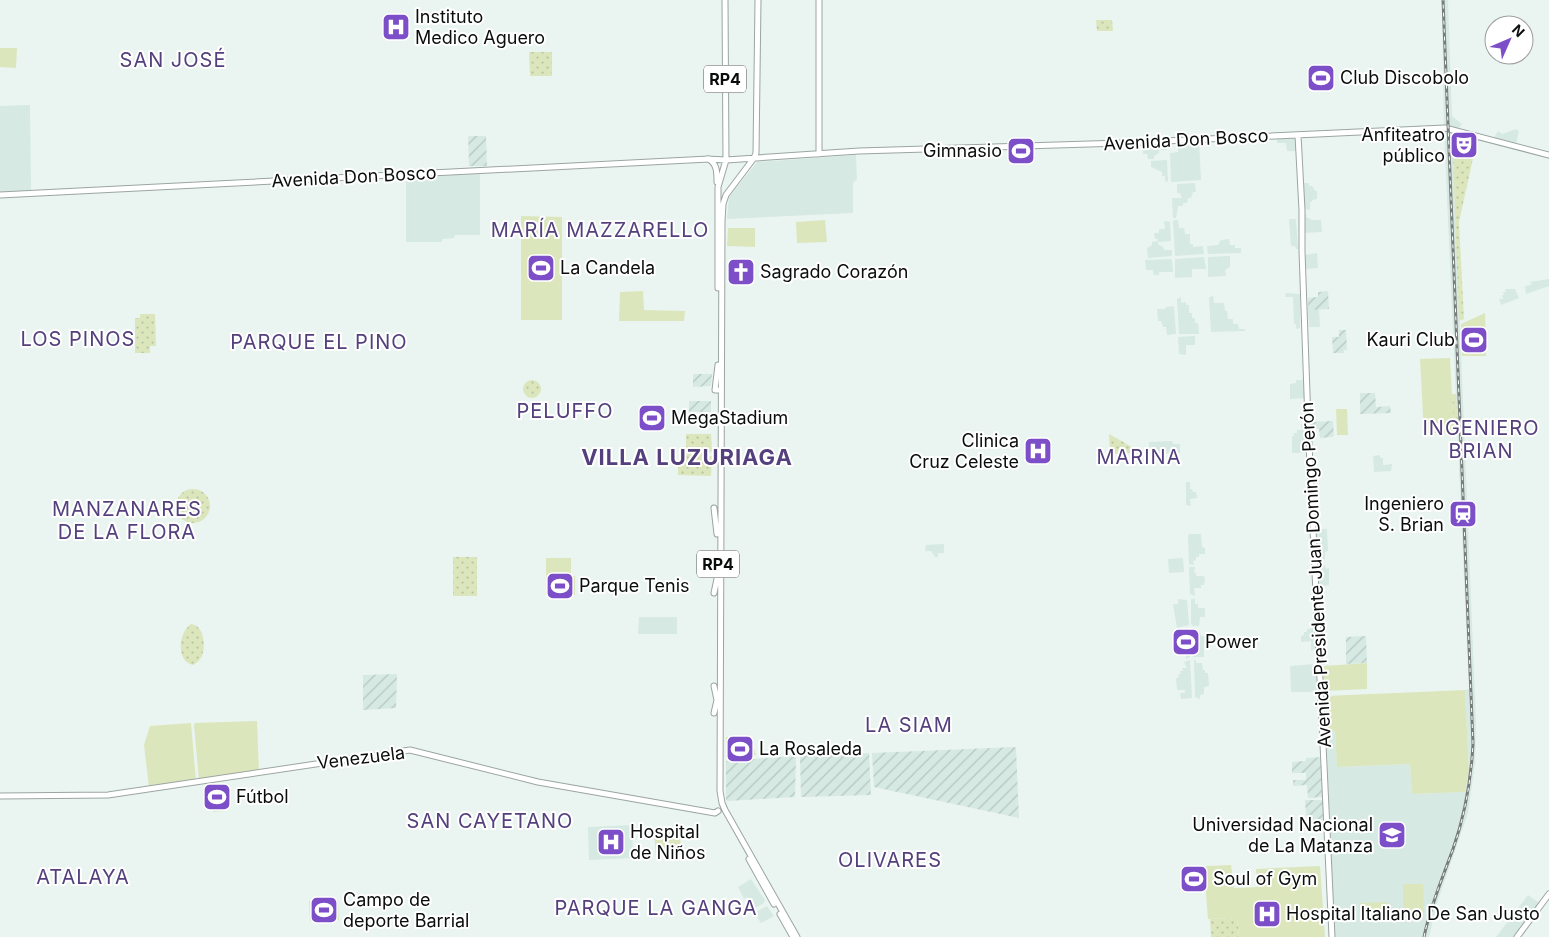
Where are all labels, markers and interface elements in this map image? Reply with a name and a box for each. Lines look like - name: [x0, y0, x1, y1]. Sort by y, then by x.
- place label: Instituto Medico Aguero: [415, 6, 545, 48]
- hospital icon: Instituto Medico Aguero: [381, 12, 411, 42]
- north arrow: [1484, 15, 1534, 65]
- text: N: [1509, 21, 1528, 40]
- district label: SAN JOSÉ: [120, 47, 226, 72]
- sports icon: Club Discobolo: [1306, 63, 1336, 93]
- road number: RP4: [704, 66, 746, 92]
- place label: Club Discobolo: [1340, 67, 1469, 88]
- place label: Anfiteatro público: [1361, 124, 1445, 166]
- street label: Avenida Don Bosco: [1103, 125, 1269, 154]
- theatre icon: Anfiteatro público: [1449, 130, 1479, 160]
- sports icon: Gimnasio: [1006, 136, 1036, 166]
- place label: Gimnasio: [923, 140, 1002, 161]
- street label: Avenida Don Bosco: [271, 162, 437, 191]
- district label: MARÍA MAZZARELLO: [491, 217, 709, 242]
- sports icon: La Candela: [526, 253, 556, 283]
- place label: La Candela: [560, 257, 655, 278]
- church icon: Sagrado Corazón: [726, 257, 756, 287]
- place label: Sagrado Corazón: [760, 261, 908, 282]
- sports icon: Kauri Club: [1459, 325, 1489, 355]
- district label: LOS PINOS: [21, 327, 135, 351]
- place label: Kauri Club: [1367, 329, 1455, 350]
- district label: PARQUE EL PINO: [230, 330, 408, 354]
- district label: PELUFFO: [517, 399, 613, 423]
- street label: Avenida Presidente Juan Domingo Perón: [1296, 402, 1335, 749]
- sports icon: MegaStadium: [637, 403, 667, 433]
- place label: MegaStadium: [671, 407, 788, 428]
- district label: INGENIERO BRIAN: [1422, 416, 1540, 463]
- place label: Clinica Cruz Celeste: [909, 430, 1019, 472]
- hospital icon: Clinica Cruz Celeste: [1023, 436, 1053, 466]
- district label: VILLA LUZURIAGA: [581, 444, 793, 470]
- district label: MARINA: [1097, 445, 1181, 469]
- place label: Ingeniero S. Brian: [1364, 493, 1444, 535]
- district label: MANZANARES DE LA FLORA: [52, 497, 202, 544]
- station icon: Ingeniero S. Brian: [1448, 499, 1478, 529]
- road number: RP4: [697, 550, 739, 578]
- sports icon: Parque Tenis: [545, 571, 575, 601]
- place label: Parque Tenis: [579, 575, 690, 596]
- sports icon: Power: [1171, 627, 1201, 657]
- place label: Power: [1205, 631, 1259, 652]
- district label: LA SIAM: [865, 713, 953, 737]
- sports icon: La Rosaleda: [725, 734, 755, 764]
- place label: La Rosaleda: [759, 738, 862, 759]
- street label: Venezuela: [316, 742, 406, 773]
- sports icon: Fútbol: [202, 782, 232, 812]
- place label: Fútbol: [236, 786, 289, 807]
- district label: SAN CAYETANO: [407, 809, 573, 833]
- place label: Universidad Nacional de La Matanza: [1192, 814, 1373, 856]
- school or university icon: Universidad Nacional de La Matanza: [1377, 820, 1407, 850]
- place label: Hospital de Niños: [630, 821, 705, 863]
- hospital icon: Hospital de Niños: [596, 827, 626, 857]
- district label: OLIVARES: [838, 848, 942, 872]
- sports icon: Soul of Gym: [1179, 864, 1209, 894]
- district label: ATALAYA: [36, 865, 130, 889]
- place label: Soul of Gym: [1213, 868, 1317, 889]
- place label: Campo de deporte Barrial: [343, 889, 469, 931]
- sports icon: Campo de deporte Barrial: [309, 895, 339, 925]
- district label: PARQUE LA GANGA: [554, 896, 758, 920]
- hospital icon: Hospital Italiano De San Justo: [1252, 899, 1282, 929]
- place label: Hospital Italiano De San Justo: [1286, 903, 1540, 924]

